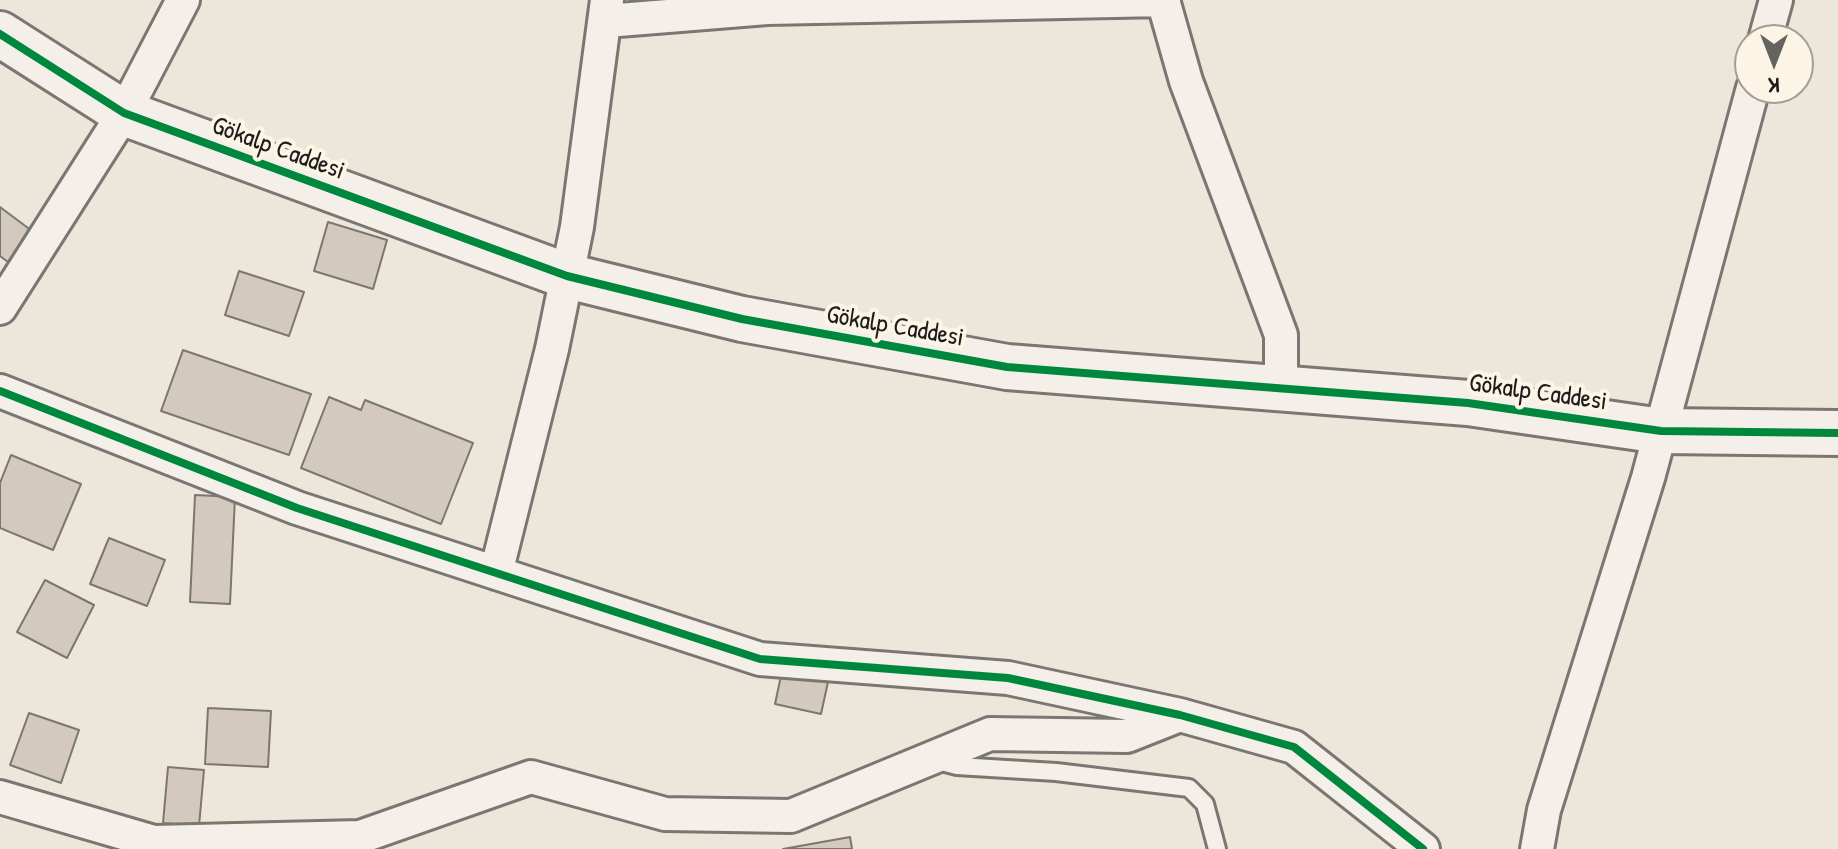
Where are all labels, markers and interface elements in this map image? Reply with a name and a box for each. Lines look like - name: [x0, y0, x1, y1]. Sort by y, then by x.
- north arrow: [1734, 24, 1814, 104]
- text: K: [1768, 71, 1780, 101]
- street label: Gökalp Caddesi: [207, 111, 349, 187]
- street label: Gökalp Caddesi: [824, 300, 966, 354]
- street label: Gökalp Caddesi: [1467, 368, 1609, 418]

